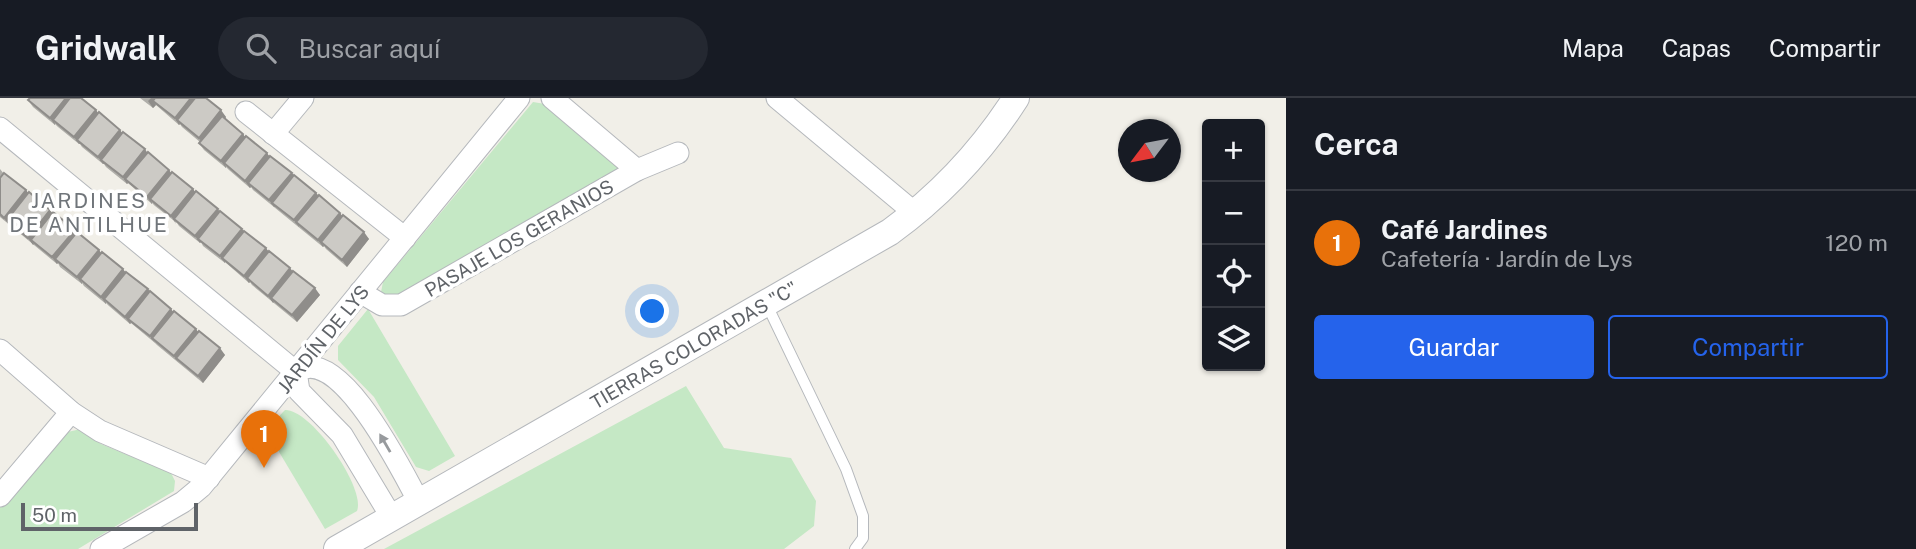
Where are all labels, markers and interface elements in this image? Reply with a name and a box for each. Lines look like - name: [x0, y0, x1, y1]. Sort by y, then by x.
- search box: [218, 17, 708, 80]
- text: Gridwalk: [35, 29, 176, 67]
- icon: search: [242, 29, 280, 67]
- text: Buscar aquí: [298, 33, 440, 64]
- text: Mapa: [1562, 34, 1624, 62]
- text: Capas: [1662, 34, 1731, 62]
- text: Compartir: [1769, 34, 1881, 62]
- north arrow: [1118, 119, 1181, 182]
- map controls: [1202, 119, 1265, 371]
- button: +: [1202, 119, 1265, 182]
- text: Cerca: [1314, 126, 1399, 162]
- street label: PASAJE LOS GERANIOS: [421, 175, 617, 301]
- button: −: [1202, 182, 1265, 245]
- district label: JARDINES DE ANTILHUE: [9, 188, 169, 237]
- text: Café Jardines: [1381, 214, 1548, 245]
- text: 1: [1332, 229, 1342, 256]
- text: 120 m: [1825, 229, 1888, 256]
- button: locate: [1202, 245, 1265, 308]
- text: Cafetería · Jardín de Lys: [1381, 245, 1633, 272]
- street label: TIERRAS COLORADAS "C": [587, 277, 801, 413]
- street label: JARDÍN DE LYS: [273, 280, 373, 398]
- your location: [635, 294, 669, 328]
- button: layers: [1202, 308, 1265, 371]
- button: Guardar: [1314, 315, 1594, 379]
- button: Compartir: [1608, 315, 1888, 379]
- pin: 1: [241, 410, 287, 468]
- one-way arrow: [379, 433, 391, 452]
- scale bar: [21, 500, 198, 532]
- text: 50 m: [32, 504, 77, 526]

